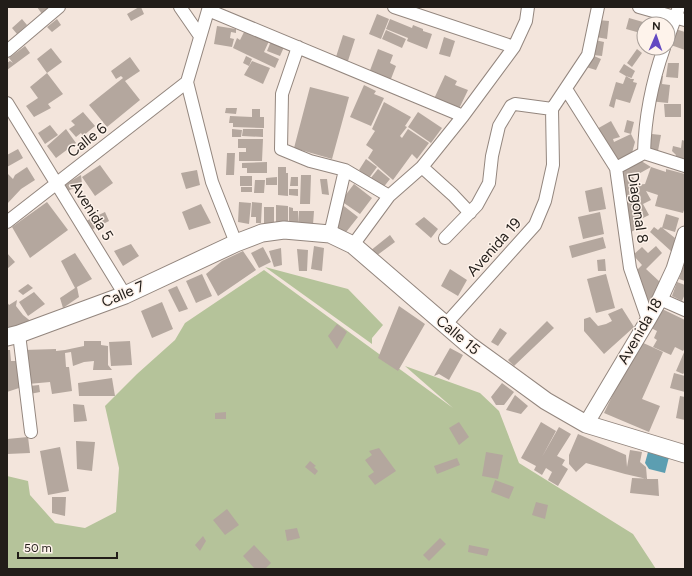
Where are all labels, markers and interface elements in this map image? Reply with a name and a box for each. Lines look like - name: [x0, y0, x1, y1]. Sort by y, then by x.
- north arrow: [636, 16, 676, 56]
- text: N: [652, 20, 661, 33]
- street label: Calle 6: [64, 119, 111, 161]
- street label: Diagonal 8: [624, 171, 652, 245]
- street label: Avenida 5: [67, 178, 117, 244]
- street label: Avenida 19: [463, 214, 525, 280]
- street label: Calle 7: [99, 277, 147, 311]
- street label: Avenida 18: [614, 295, 666, 367]
- street label: Calle 15: [432, 311, 484, 359]
- scale bar: [18, 534, 117, 560]
- text: 50 m: [24, 541, 52, 555]

